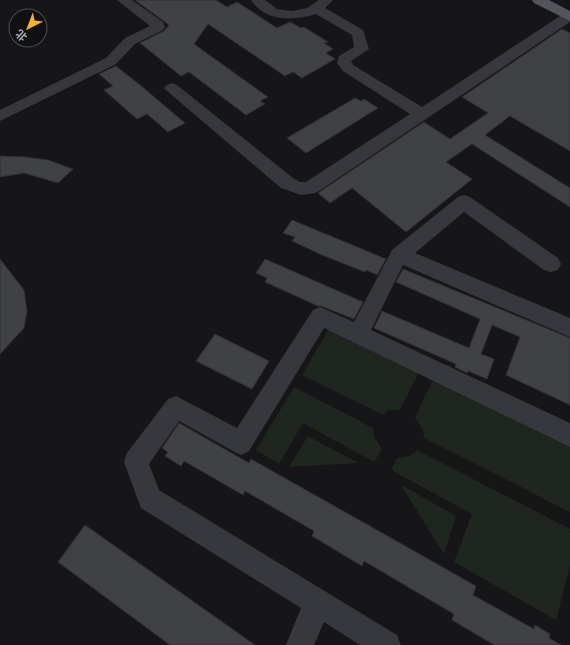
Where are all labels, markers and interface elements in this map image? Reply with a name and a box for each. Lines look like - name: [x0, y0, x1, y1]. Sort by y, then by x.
- north arrow: [8, 8, 48, 48]
- text: 北: [13, 27, 30, 44]

